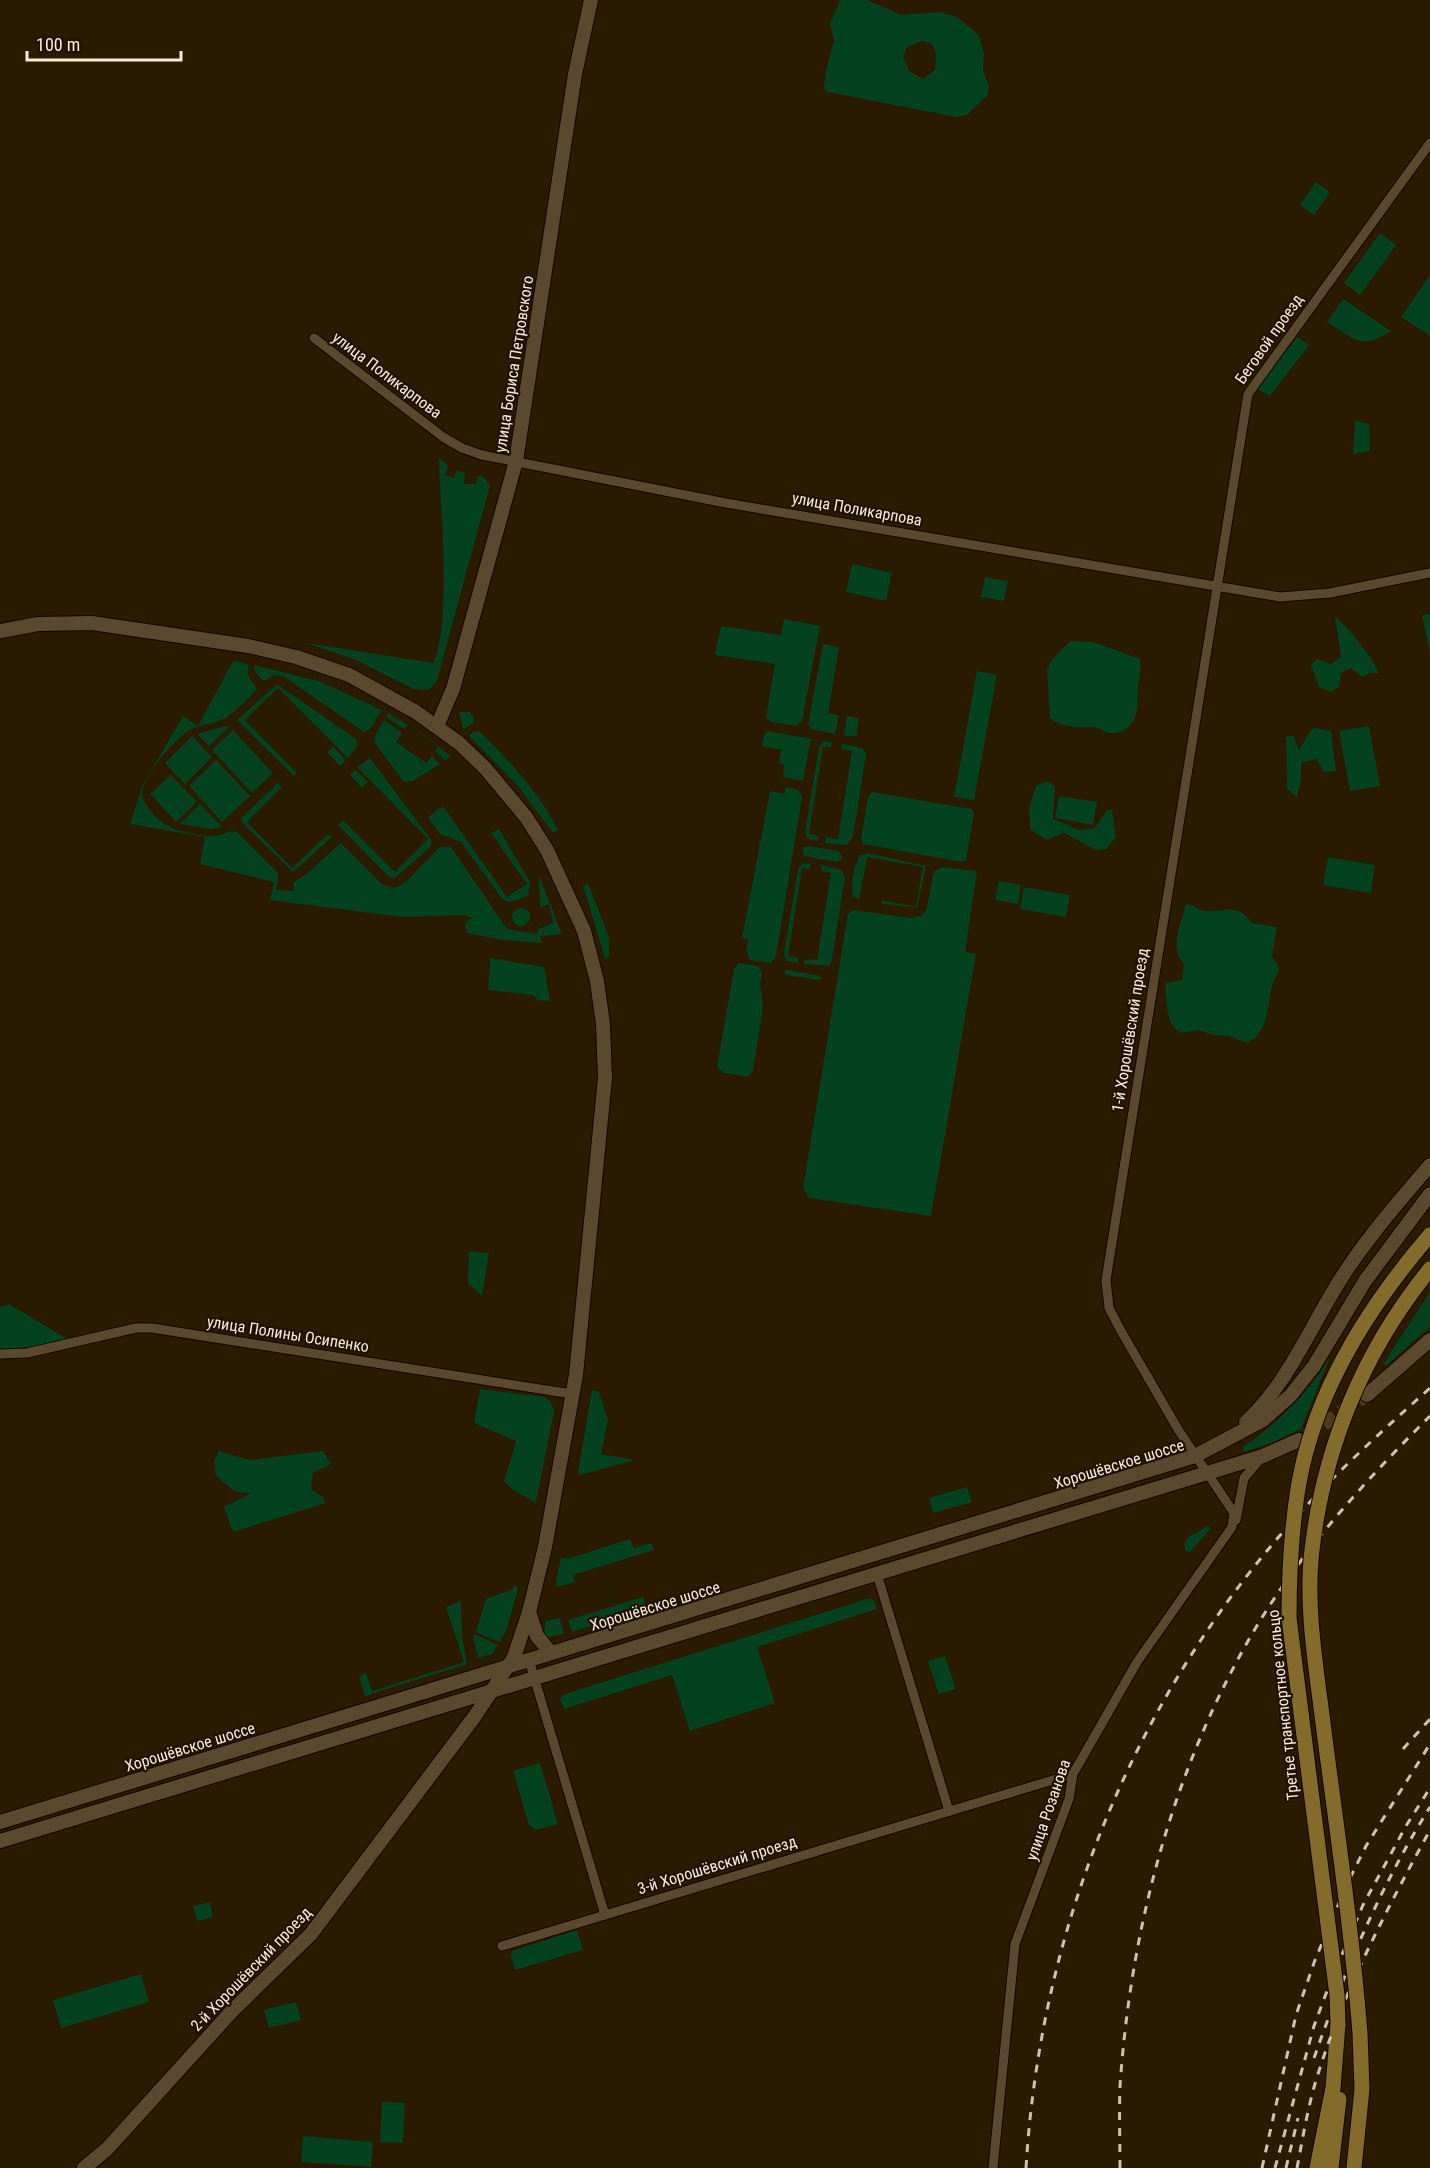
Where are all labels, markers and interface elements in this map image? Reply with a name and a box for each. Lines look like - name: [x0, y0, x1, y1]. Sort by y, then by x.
- scale bar: [27, 24, 182, 62]
- text: 100 m: [36, 34, 80, 55]
- street label: улица Бориса Петровского: [491, 274, 537, 454]
- street label: Беговой проезд: [1231, 290, 1307, 388]
- street label: улица Поликарпова: [329, 328, 445, 422]
- street label: улица Поликарпова: [791, 488, 923, 530]
- street label: 1-й Хорошёвский проезд: [1108, 946, 1152, 1113]
- street label: улица Полины Осипенко: [206, 1312, 370, 1356]
- street label: Хорошёвское шоссе: [1052, 1435, 1186, 1493]
- street label: Хорошёвское шоссе: [588, 1577, 722, 1635]
- street label: Третье транспортное кольцо: [1264, 1609, 1302, 1801]
- street label: Хорошёвское шоссе: [123, 1718, 257, 1776]
- street label: улица Розанова: [1022, 1757, 1074, 1863]
- street label: 3-й Хорошёвский проезд: [635, 1832, 799, 1898]
- street label: 2-й Хорошёвский проезд: [187, 1903, 316, 2035]

